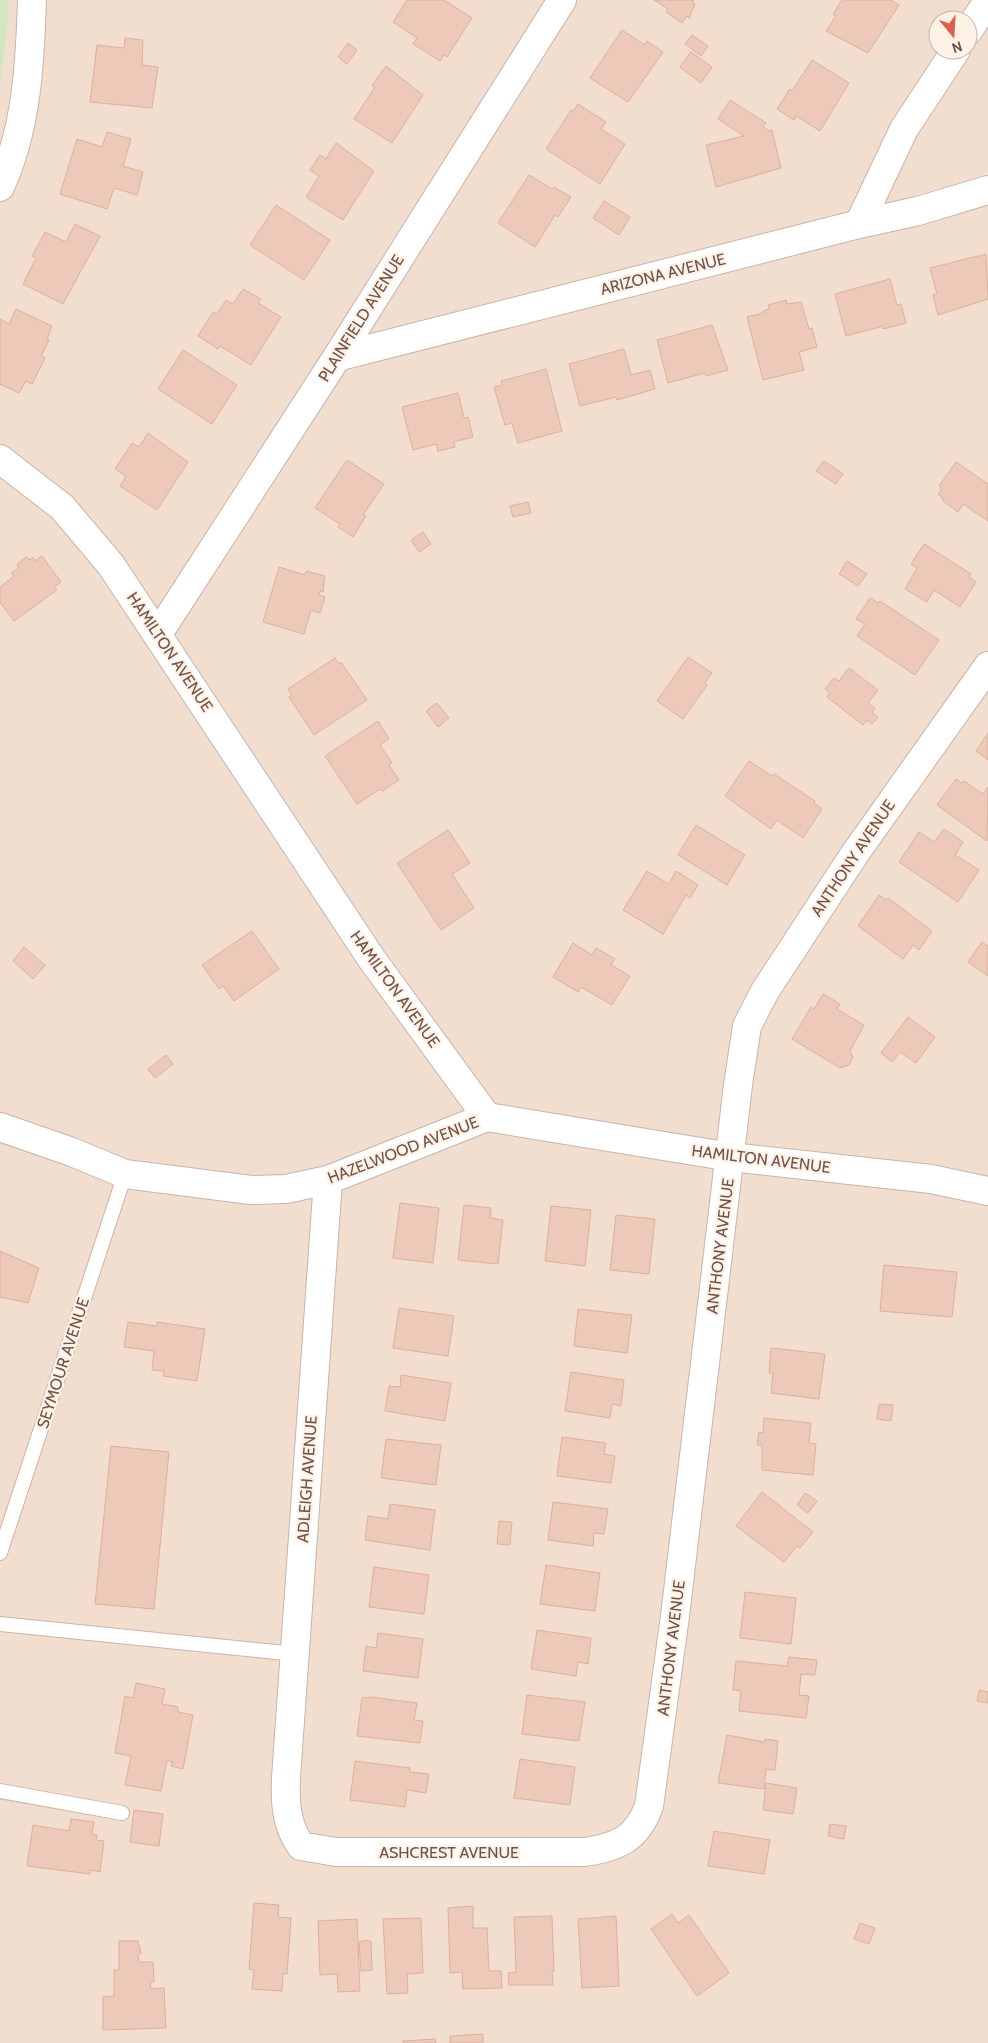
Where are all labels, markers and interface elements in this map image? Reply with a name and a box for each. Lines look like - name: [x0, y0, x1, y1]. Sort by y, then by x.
- north arrow: [928, 10, 978, 60]
- text: N: [950, 37, 965, 57]
- street label: ARIZONA AVENUE: [598, 249, 728, 299]
- street label: PLAINFIELD AVENUE: [314, 251, 408, 385]
- street label: HAMILTON AVENUE: [123, 589, 217, 715]
- street label: ANTHONY AVENUE: [807, 796, 899, 920]
- street label: HAMILTON AVENUE: [346, 927, 444, 1051]
- street label: HAZELWOOD AVENUE: [325, 1112, 481, 1188]
- street label: HAMILTON AVENUE: [690, 1141, 832, 1177]
- street label: ANTHONY AVENUE: [702, 1177, 738, 1315]
- street label: SEYMOUR AVENUE: [33, 1295, 93, 1431]
- street label: ADLEIGH AVENUE: [293, 1415, 321, 1543]
- street label: ANTHONY AVENUE: [653, 1579, 689, 1717]
- street label: ASHCREST AVENUE: [379, 1843, 519, 1862]

